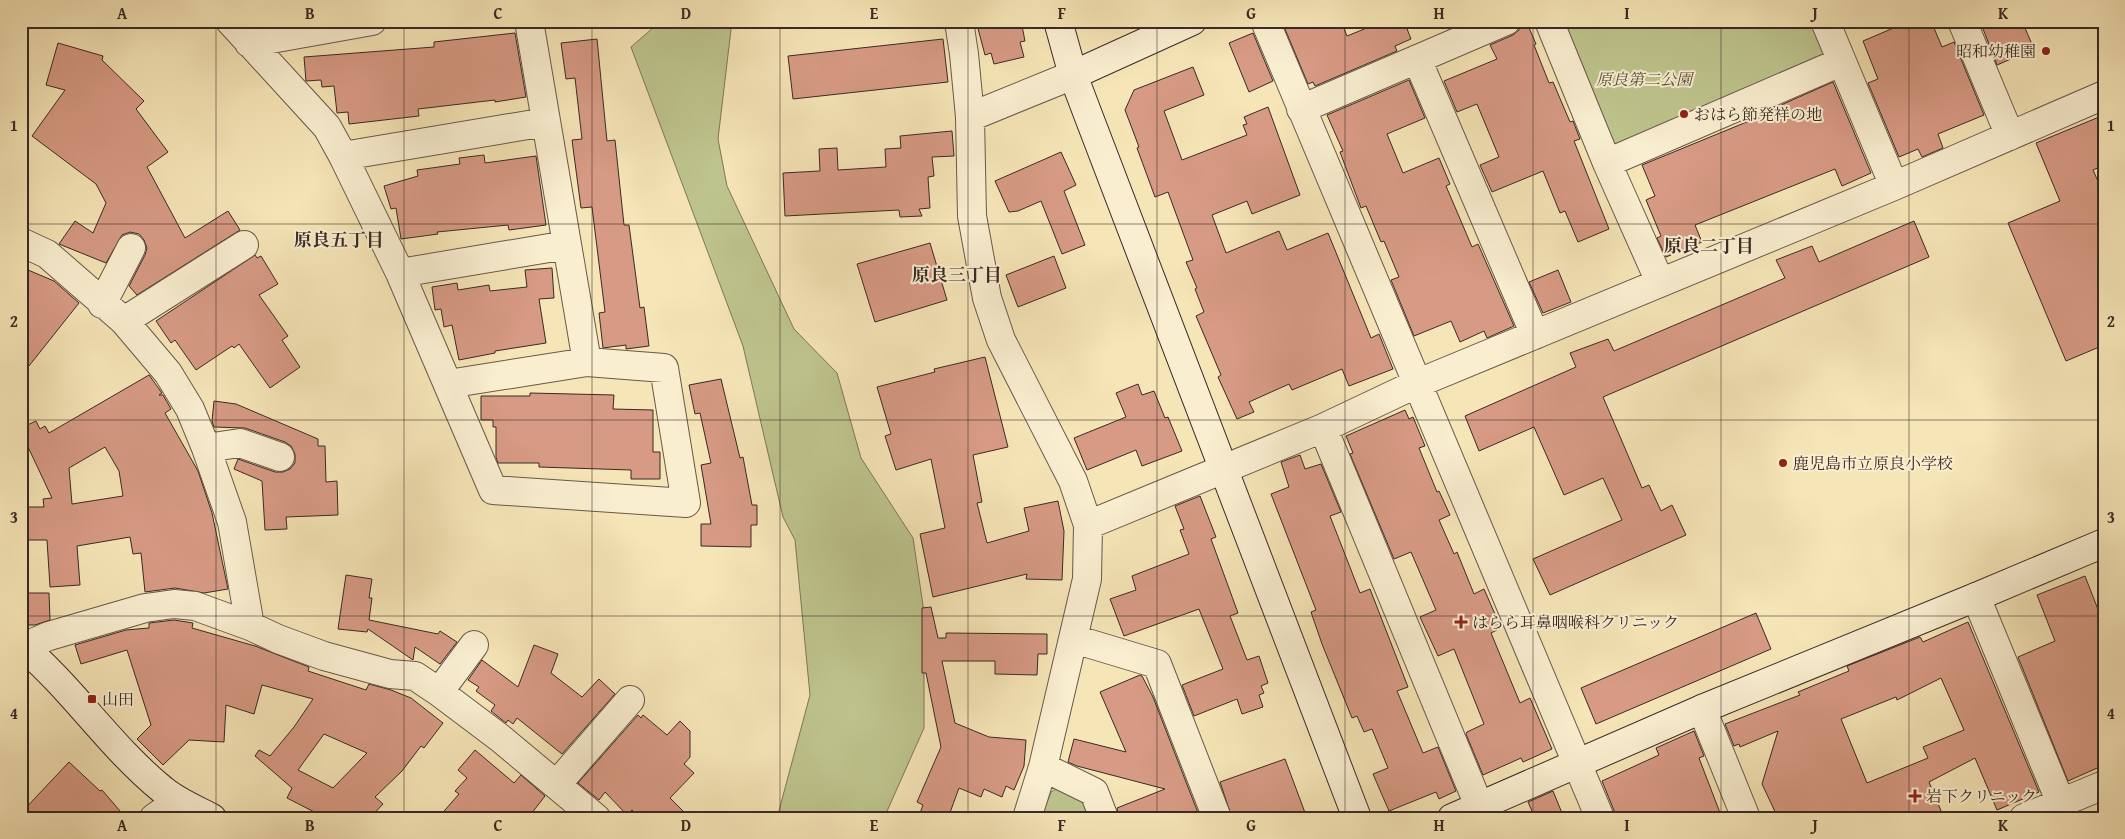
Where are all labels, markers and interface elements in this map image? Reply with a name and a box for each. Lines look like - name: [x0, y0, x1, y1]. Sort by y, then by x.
- text: A: [117, 1, 128, 25]
- text: B: [305, 1, 315, 25]
- text: C: [493, 1, 503, 25]
- text: D: [681, 1, 691, 25]
- text: E: [870, 1, 879, 25]
- text: F: [1058, 1, 1066, 25]
- text: G: [1246, 1, 1256, 25]
- text: H: [1433, 1, 1445, 25]
- text: I: [1624, 1, 1630, 25]
- text: J: [1809, 1, 1818, 25]
- text: K: [1998, 1, 2009, 25]
- place label: 昭和幼稚園: [1956, 39, 2036, 63]
- marker: 昭和幼稚園: [2040, 45, 2052, 57]
- park label: 原良第二公園: [1596, 67, 1695, 91]
- place label: おはら節発祥の地: [1694, 102, 1822, 126]
- marker: おはら節発祥の地: [1678, 108, 1690, 120]
- text: 1: [10, 113, 18, 137]
- text: 1: [2107, 113, 2115, 137]
- district label: 原良五丁目: [294, 226, 384, 253]
- district label: 原良二丁目: [1664, 232, 1754, 259]
- district label: 原良三丁目: [912, 261, 1002, 288]
- text: 2: [10, 309, 18, 333]
- text: 2: [2107, 309, 2115, 333]
- place label: 鹿児島市立原良小学校: [1793, 451, 1953, 475]
- marker: 鹿児島市立原良小学校: [1777, 457, 1789, 469]
- text: 3: [10, 505, 18, 529]
- text: 3: [2107, 505, 2115, 529]
- place label: はらら耳鼻咽喉科クリニック: [1472, 610, 1679, 634]
- marker: はらら耳鼻咽喉科クリニック: [1454, 615, 1468, 629]
- place label: 山田: [102, 687, 134, 711]
- marker: 山田: [86, 693, 98, 705]
- text: 4: [10, 701, 18, 725]
- text: 4: [2107, 701, 2115, 725]
- place label: 岩下クリニック: [1926, 784, 2037, 808]
- marker: 岩下クリニック: [1908, 789, 1922, 803]
- text: A: [117, 813, 128, 837]
- text: B: [305, 813, 315, 837]
- text: C: [493, 813, 503, 837]
- text: D: [681, 813, 691, 837]
- text: E: [870, 813, 879, 837]
- text: F: [1058, 813, 1066, 837]
- text: G: [1246, 813, 1256, 837]
- text: H: [1433, 813, 1445, 837]
- text: I: [1624, 813, 1630, 837]
- text: J: [1809, 813, 1818, 837]
- text: K: [1998, 813, 2009, 837]

